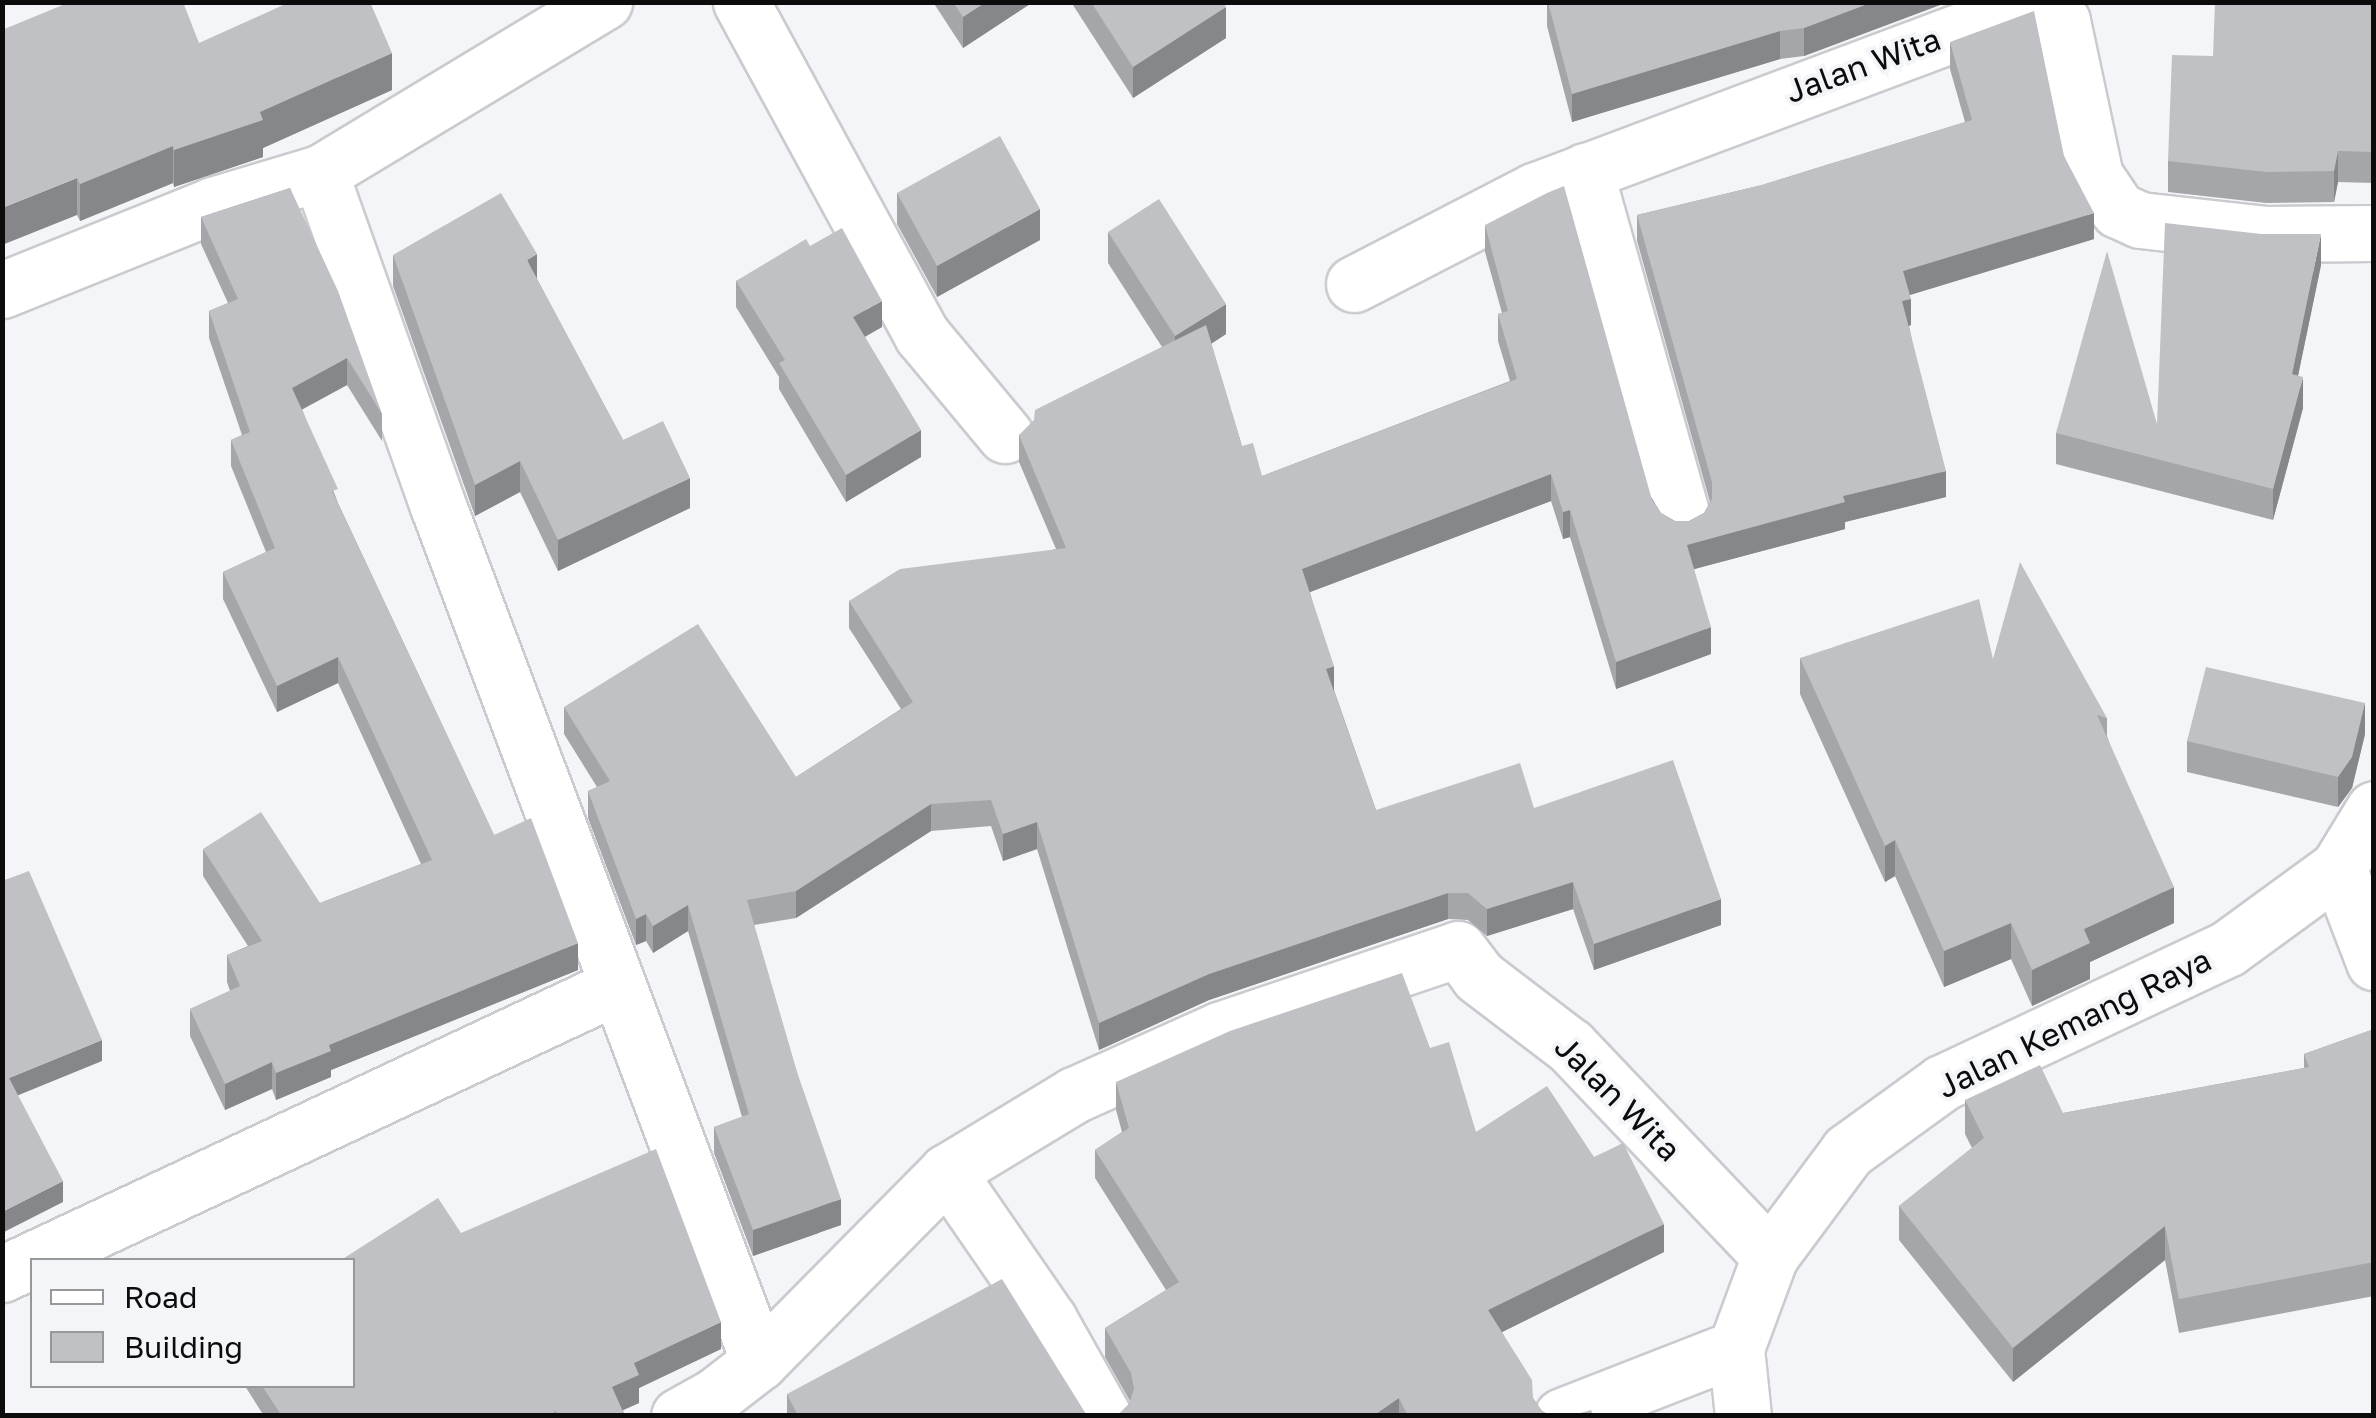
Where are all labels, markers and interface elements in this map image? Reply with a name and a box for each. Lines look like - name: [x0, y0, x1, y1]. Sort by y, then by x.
- street label: Jalan Wita: [1780, 19, 1946, 111]
- street label: Jalan Kemang Raya: [1931, 940, 2217, 1106]
- street label: Jalan Wita: [1547, 1027, 1689, 1169]
- legend: [30, 1258, 355, 1388]
- text: Road: [124, 1279, 198, 1315]
- text: Building: [124, 1329, 243, 1365]

